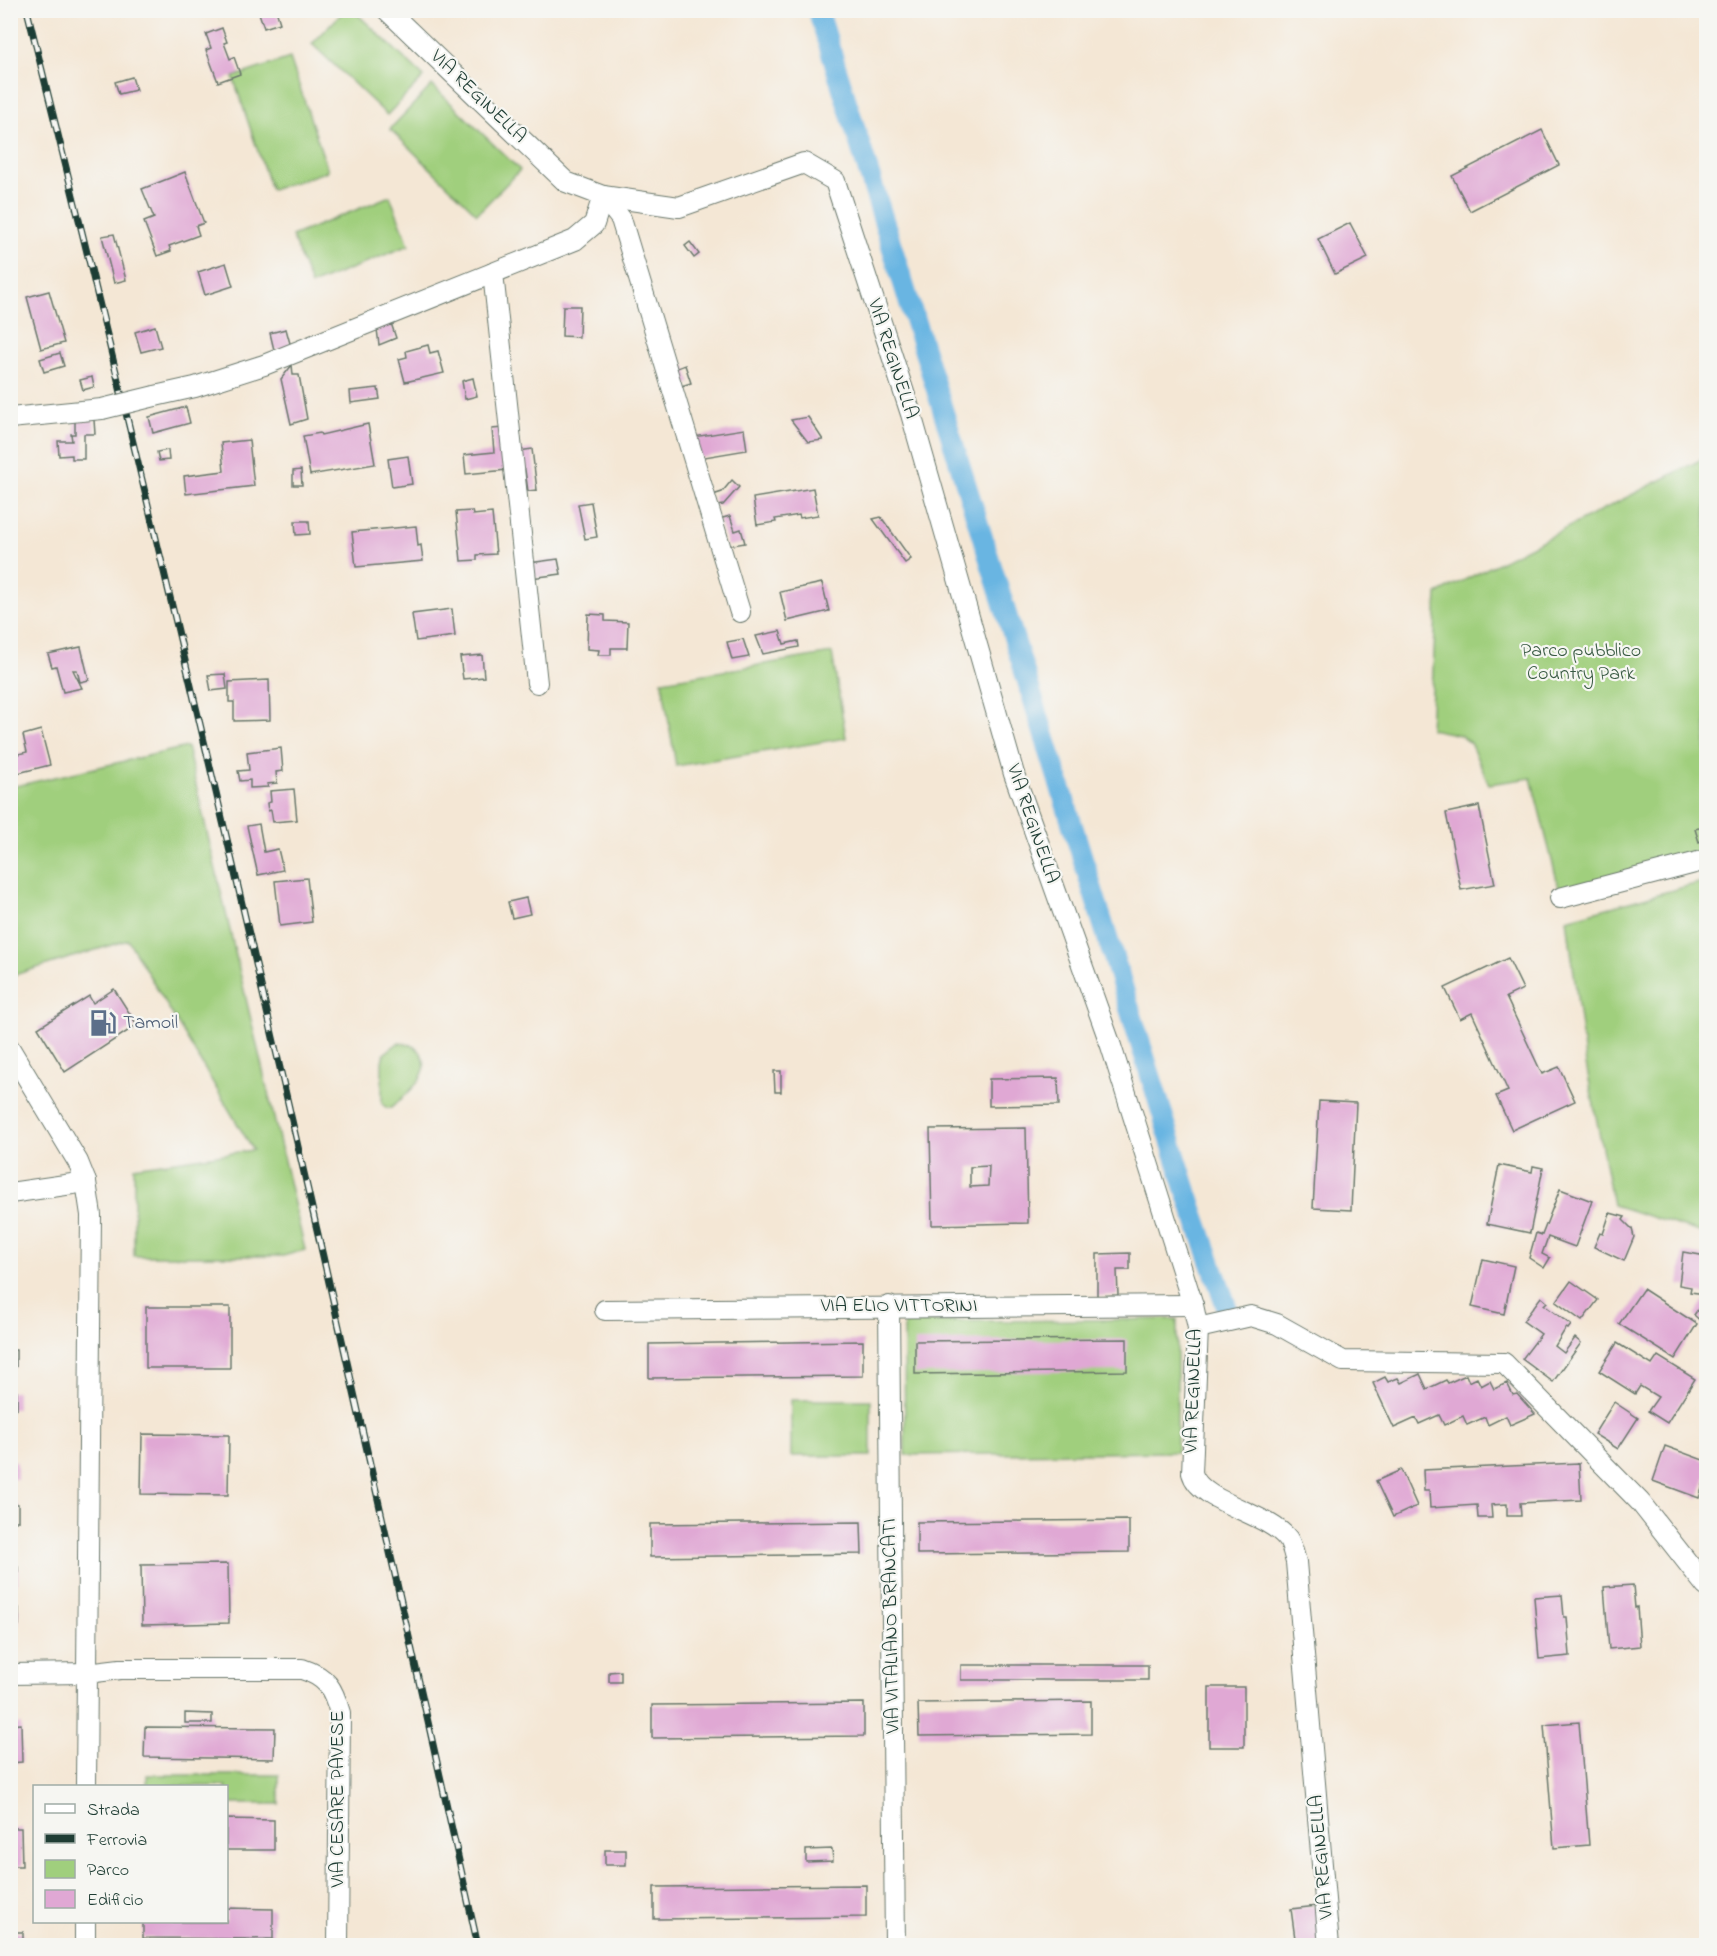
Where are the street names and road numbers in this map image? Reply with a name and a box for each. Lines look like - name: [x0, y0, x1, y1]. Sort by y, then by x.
- street label: VIA REGINELLA: [422, 43, 533, 151]
- street label: VIA REGINELLA: [859, 294, 925, 423]
- street label: VIA REGINELLA: [998, 759, 1066, 888]
- street label: VIA ELIO VITTORINI: [820, 1292, 977, 1321]
- street label: VIA REGINELLA: [1177, 1328, 1211, 1455]
- street label: VIA VITALIANO BRANCATI: [876, 1518, 908, 1735]
- street label: VIA CESARE PAVESE: [324, 1710, 353, 1889]
- street label: VIA REGINELLA: [1302, 1794, 1342, 1921]

